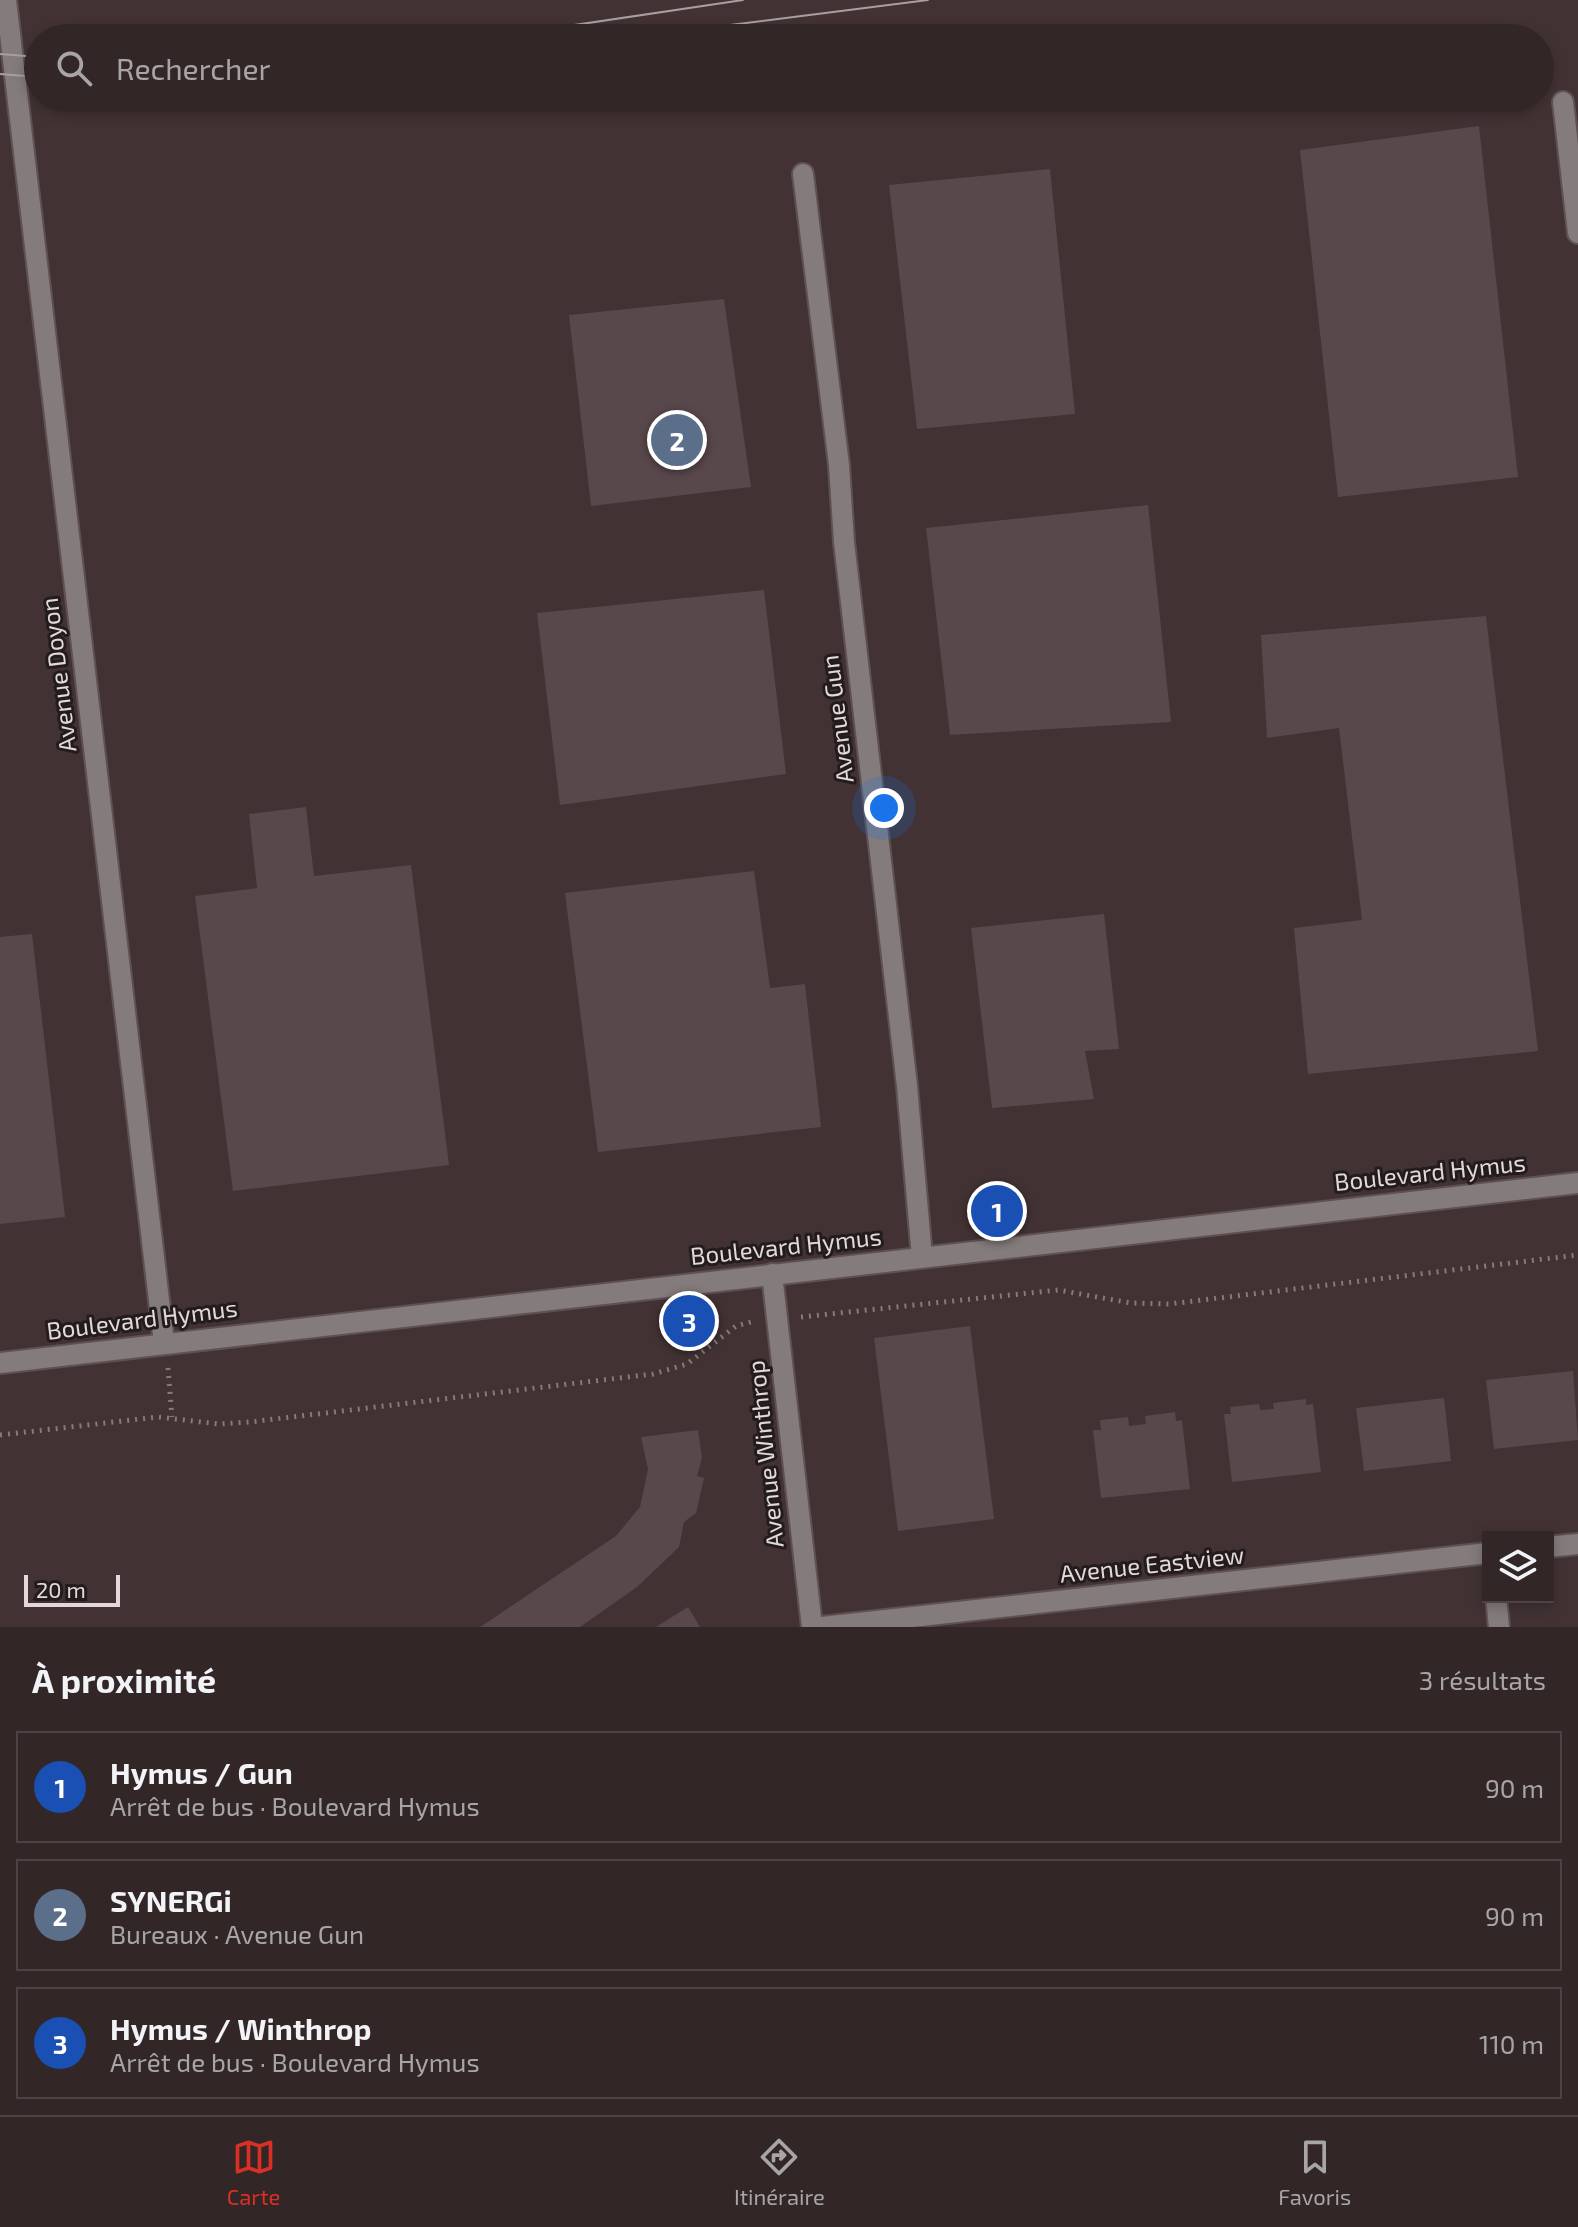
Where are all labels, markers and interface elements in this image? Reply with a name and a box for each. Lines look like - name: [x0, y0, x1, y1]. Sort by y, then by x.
- search box: [24, 24, 1554, 112]
- icon: search: [52, 46, 96, 90]
- text: Rechercher: [116, 50, 271, 86]
- pin: 2: [651, 410, 703, 470]
- street label: Avenue Doyon: [34, 596, 81, 754]
- street label: Avenue Gun: [814, 654, 859, 785]
- your location: [864, 788, 904, 828]
- street label: Boulevard Hymus: [1333, 1147, 1527, 1196]
- pin: 1: [971, 1181, 1023, 1241]
- street label: Boulevard Hymus: [689, 1221, 883, 1270]
- pin: 3: [663, 1291, 715, 1351]
- street label: Boulevard Hymus: [45, 1292, 239, 1345]
- street label: Avenue Winthrop: [740, 1359, 789, 1549]
- map controls: [1482, 1531, 1554, 1603]
- button: layers: [1482, 1531, 1554, 1603]
- street label: Avenue Eastview: [1058, 1539, 1246, 1588]
- scale bar: [24, 1571, 120, 1607]
- text: 20 m: [36, 1576, 86, 1602]
- text: À proximité: [32, 1659, 216, 1700]
- text: 3 résultats: [1419, 1664, 1546, 1695]
- text: Hymus / Gun: [110, 1754, 293, 1790]
- text: 1: [54, 1772, 66, 1803]
- text: 90 m: [1485, 1772, 1544, 1803]
- text: Arrêt de bus · Boulevard Hymus: [110, 1790, 480, 1821]
- text: SYNERGi: [110, 1882, 232, 1918]
- text: 2: [52, 1900, 68, 1931]
- text: 90 m: [1485, 1900, 1544, 1931]
- text: Bureaux · Avenue Gun: [110, 1918, 364, 1949]
- text: Hymus / Winthrop: [110, 2010, 371, 2046]
- text: 3: [53, 2028, 67, 2059]
- text: 110 m: [1479, 2028, 1544, 2059]
- text: Arrêt de bus · Boulevard Hymus: [110, 2046, 480, 2077]
- tab: Carte: [227, 2135, 280, 2209]
- tab: Itinéraire: [734, 2135, 825, 2209]
- tab: Favoris: [1278, 2135, 1351, 2209]

